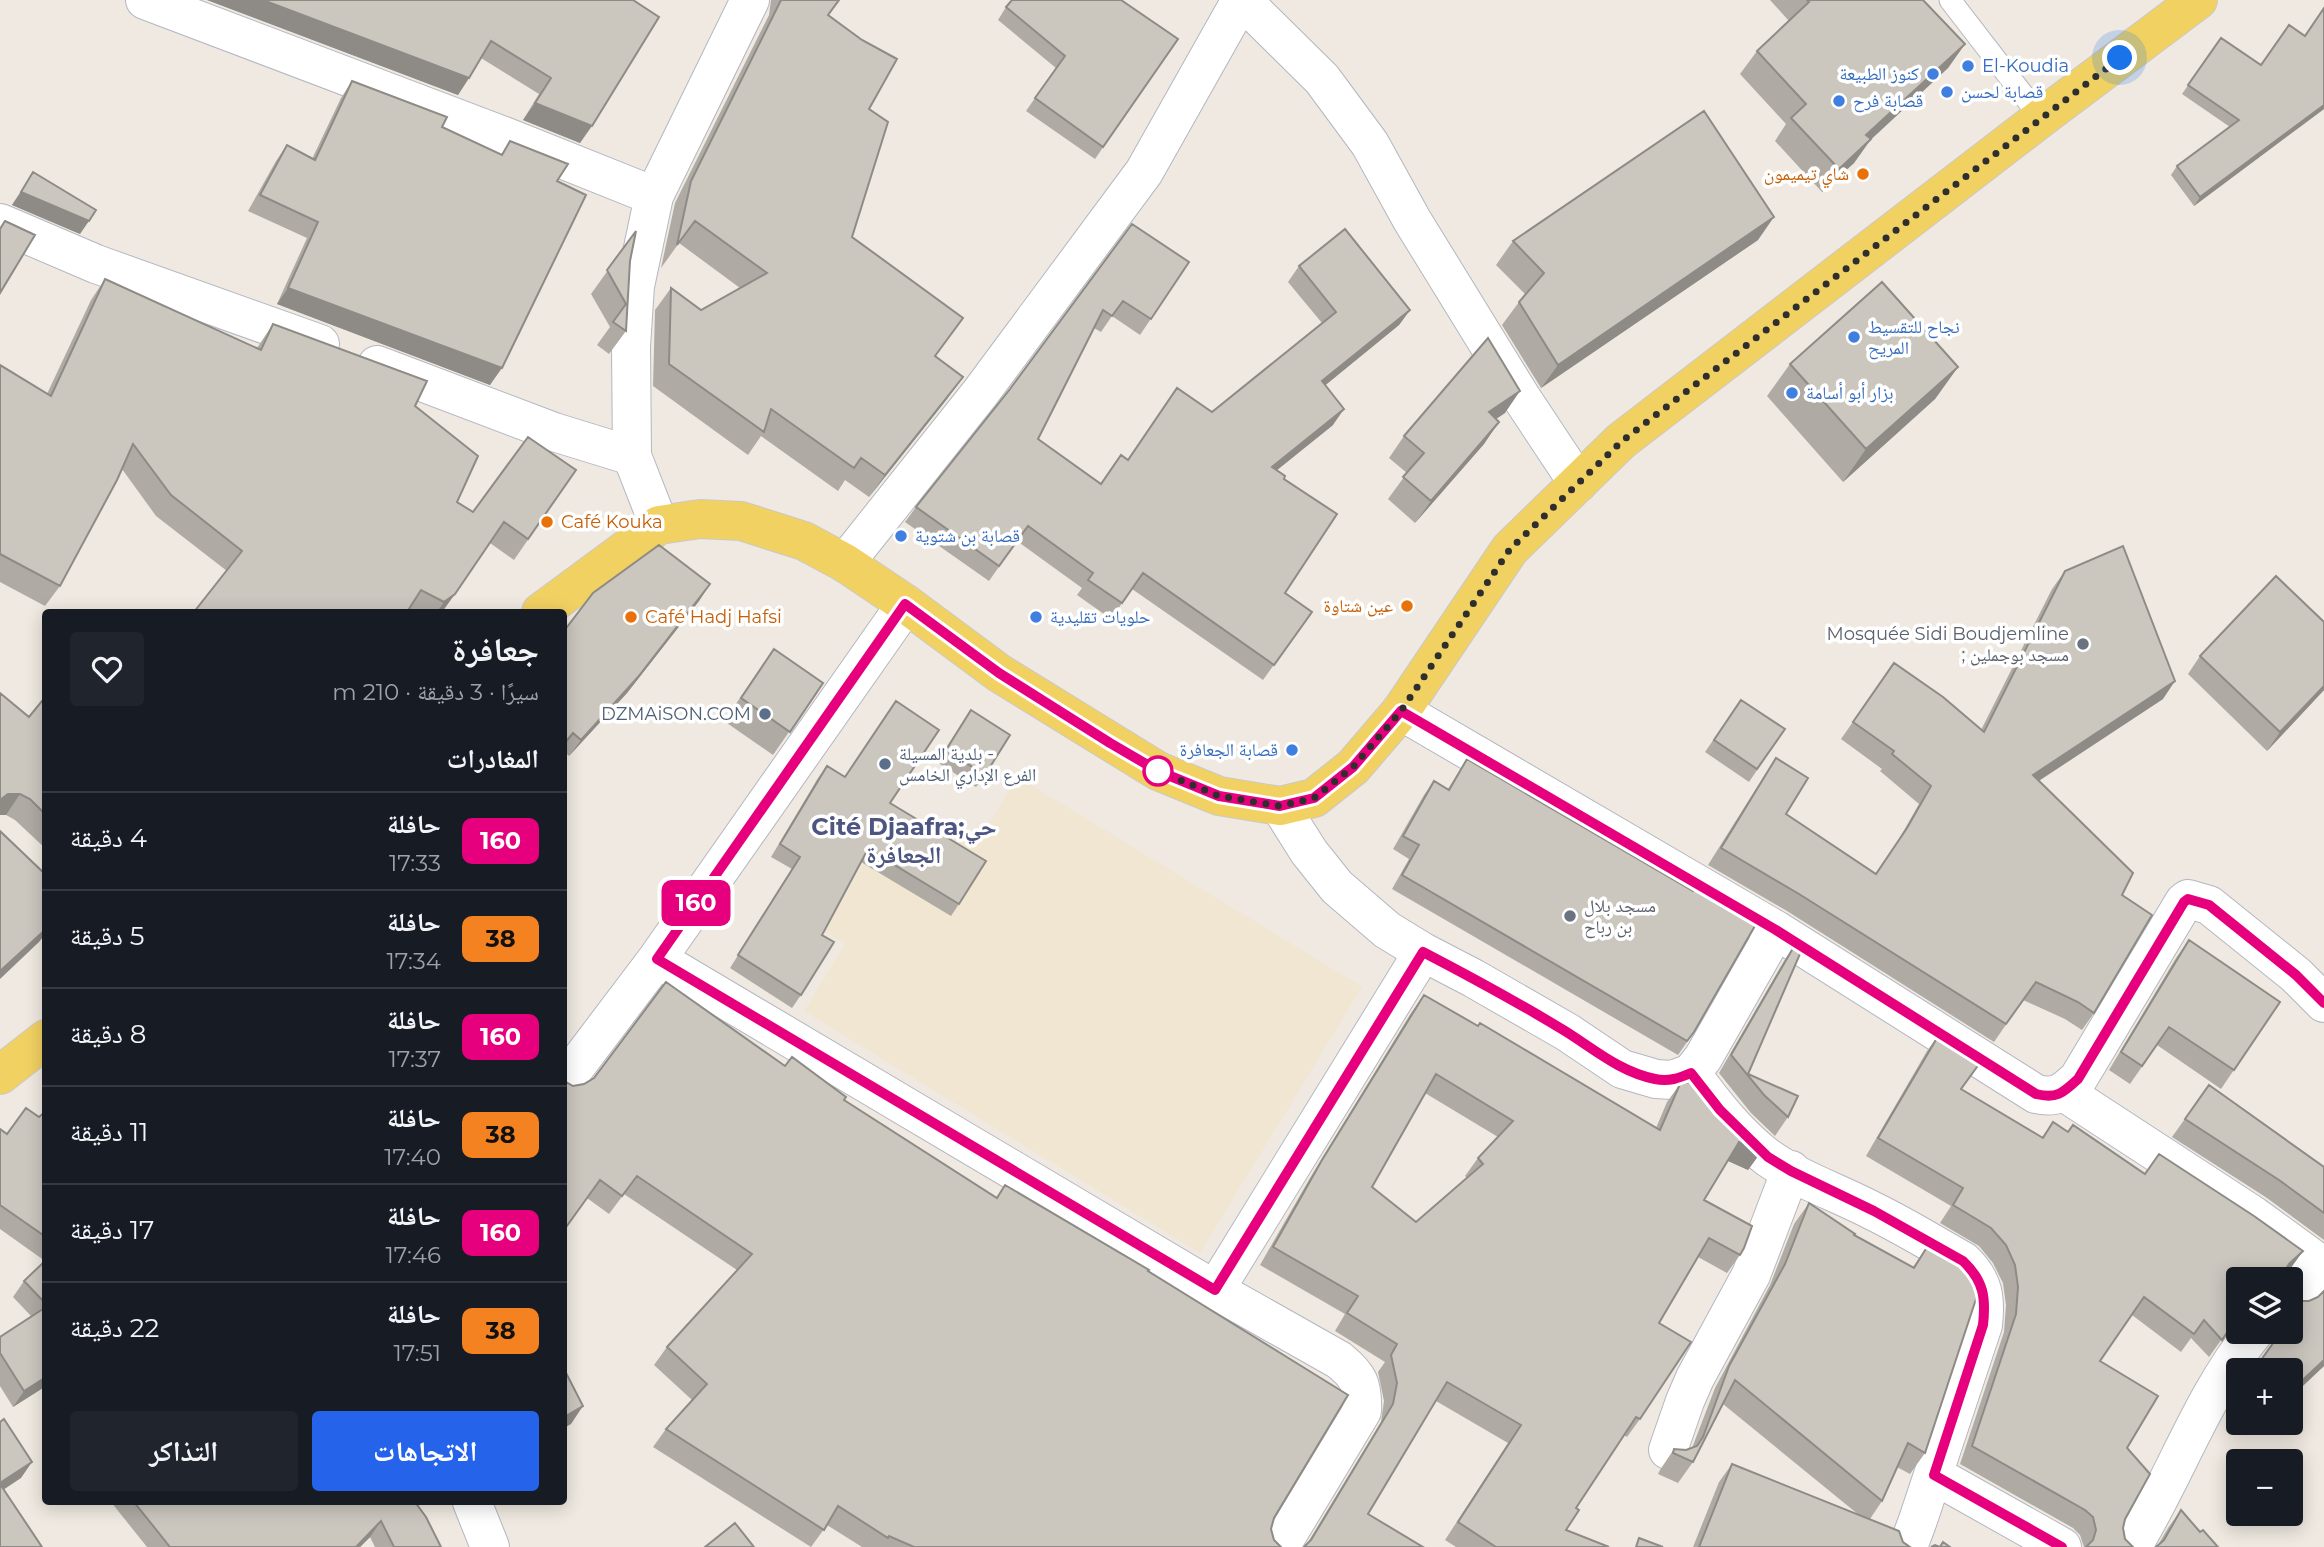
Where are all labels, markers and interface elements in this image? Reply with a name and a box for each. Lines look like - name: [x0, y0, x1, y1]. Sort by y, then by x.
- your location: [2102, 40, 2137, 75]
- place label: El-Koudia: [1982, 55, 2069, 77]
- marker: El-Koudia: [1960, 58, 1976, 74]
- place label: كنوز الطبيعة: [1839, 63, 1920, 85]
- marker: كنوز الطبيعة: [1925, 66, 1941, 82]
- place label: قصابة لحسن: [1961, 81, 2043, 103]
- marker: قصابة لحسن: [1939, 84, 1955, 100]
- place label: قصابة فرح: [1853, 90, 1923, 113]
- marker: قصابة فرح: [1831, 93, 1847, 109]
- place label: شاي تيميمون: [1764, 163, 1849, 189]
- marker: شاي تيميمون: [1855, 166, 1871, 182]
- place label: نجاح للتقسيط المريح: [1868, 316, 1960, 360]
- marker: نجاح للتقسيط المريح: [1846, 329, 1862, 345]
- place label: بزار أبو أسامة: [1806, 382, 1894, 404]
- marker: بزار أبو أسامة: [1784, 385, 1800, 401]
- place label: Café Kouka: [561, 511, 663, 533]
- marker: Café Kouka: [539, 514, 555, 530]
- place label: قصابة بن شتوية: [915, 525, 1020, 547]
- marker: قصابة بن شتوية: [893, 528, 909, 544]
- place label: عين شتاوة: [1324, 595, 1393, 617]
- marker: عين شتاوة: [1399, 598, 1415, 614]
- place label: Café Hadj Hafsi: [645, 606, 782, 628]
- place label: حلويات تقليدية: [1050, 606, 1151, 628]
- marker: Café Hadj Hafsi: [623, 609, 639, 625]
- marker: حلويات تقليدية: [1028, 609, 1044, 625]
- place label: Mosquée Sidi Boudjemline ; مسجد بوجملين: [1827, 623, 2069, 666]
- text: جعافرة: [452, 629, 539, 669]
- button: heart: [70, 632, 144, 706]
- marker: Mosquée Sidi Boudjemline ; مسجد بوجملين: [2075, 636, 2091, 652]
- text: سيرًا · 3 دقيقة · 210 m: [332, 678, 539, 706]
- place label: DZMAiSON.COM: [601, 703, 751, 725]
- marker: DZMAiSON.COM: [757, 706, 773, 722]
- place label: قصابة الجعافرة: [1180, 739, 1278, 761]
- marker: قصابة الجعافرة: [1284, 742, 1300, 758]
- text: المغادرات: [447, 743, 539, 775]
- place label: بلدية المسيلة - الفرع الإداري الخامس: [899, 743, 1036, 790]
- marker: بلدية المسيلة - الفرع الإداري الخامس: [877, 756, 893, 772]
- unlabelled marker: [1143, 756, 1173, 786]
- text: حافلة: [387, 808, 441, 840]
- district label: Cité Djaafra;حي الجعافرة: [811, 812, 997, 869]
- text: 4 دقيقة: [70, 822, 147, 854]
- text: 160: [480, 826, 521, 855]
- text: 17:33: [389, 849, 441, 877]
- line badge: 160: [656, 880, 736, 926]
- text: 160: [676, 888, 717, 917]
- place label: مسجد بلال بن رباح: [1584, 895, 1656, 939]
- text: حافلة: [387, 906, 441, 938]
- marker: مسجد بلال بن رباح: [1562, 908, 1578, 924]
- text: 5 دقيقة: [70, 920, 144, 952]
- text: 38: [485, 924, 516, 953]
- text: 17:34: [387, 947, 441, 975]
- text: حافلة: [387, 1004, 441, 1036]
- text: 8 دقيقة: [70, 1018, 146, 1050]
- text: 160: [480, 1022, 521, 1051]
- text: 17:37: [389, 1045, 441, 1073]
- text: حافلة: [387, 1102, 441, 1134]
- text: 11 دقيقة: [70, 1116, 148, 1148]
- text: 38: [485, 1120, 516, 1149]
- text: 17:40: [384, 1143, 441, 1171]
- text: حافلة: [387, 1200, 441, 1232]
- text: 17 دقيقة: [70, 1214, 154, 1246]
- text: 160: [480, 1218, 521, 1247]
- text: 17:46: [386, 1241, 441, 1269]
- map controls: [2226, 1267, 2303, 1526]
- button: layers: [2226, 1267, 2303, 1344]
- text: حافلة: [387, 1298, 441, 1330]
- text: 22 دقيقة: [70, 1312, 159, 1344]
- text: 38: [485, 1316, 516, 1345]
- text: 17:51: [393, 1339, 441, 1367]
- button: +: [2226, 1358, 2303, 1435]
- button: التذاكر: [70, 1411, 298, 1491]
- button: الاتجاهات: [312, 1411, 539, 1491]
- button: −: [2226, 1449, 2303, 1526]

